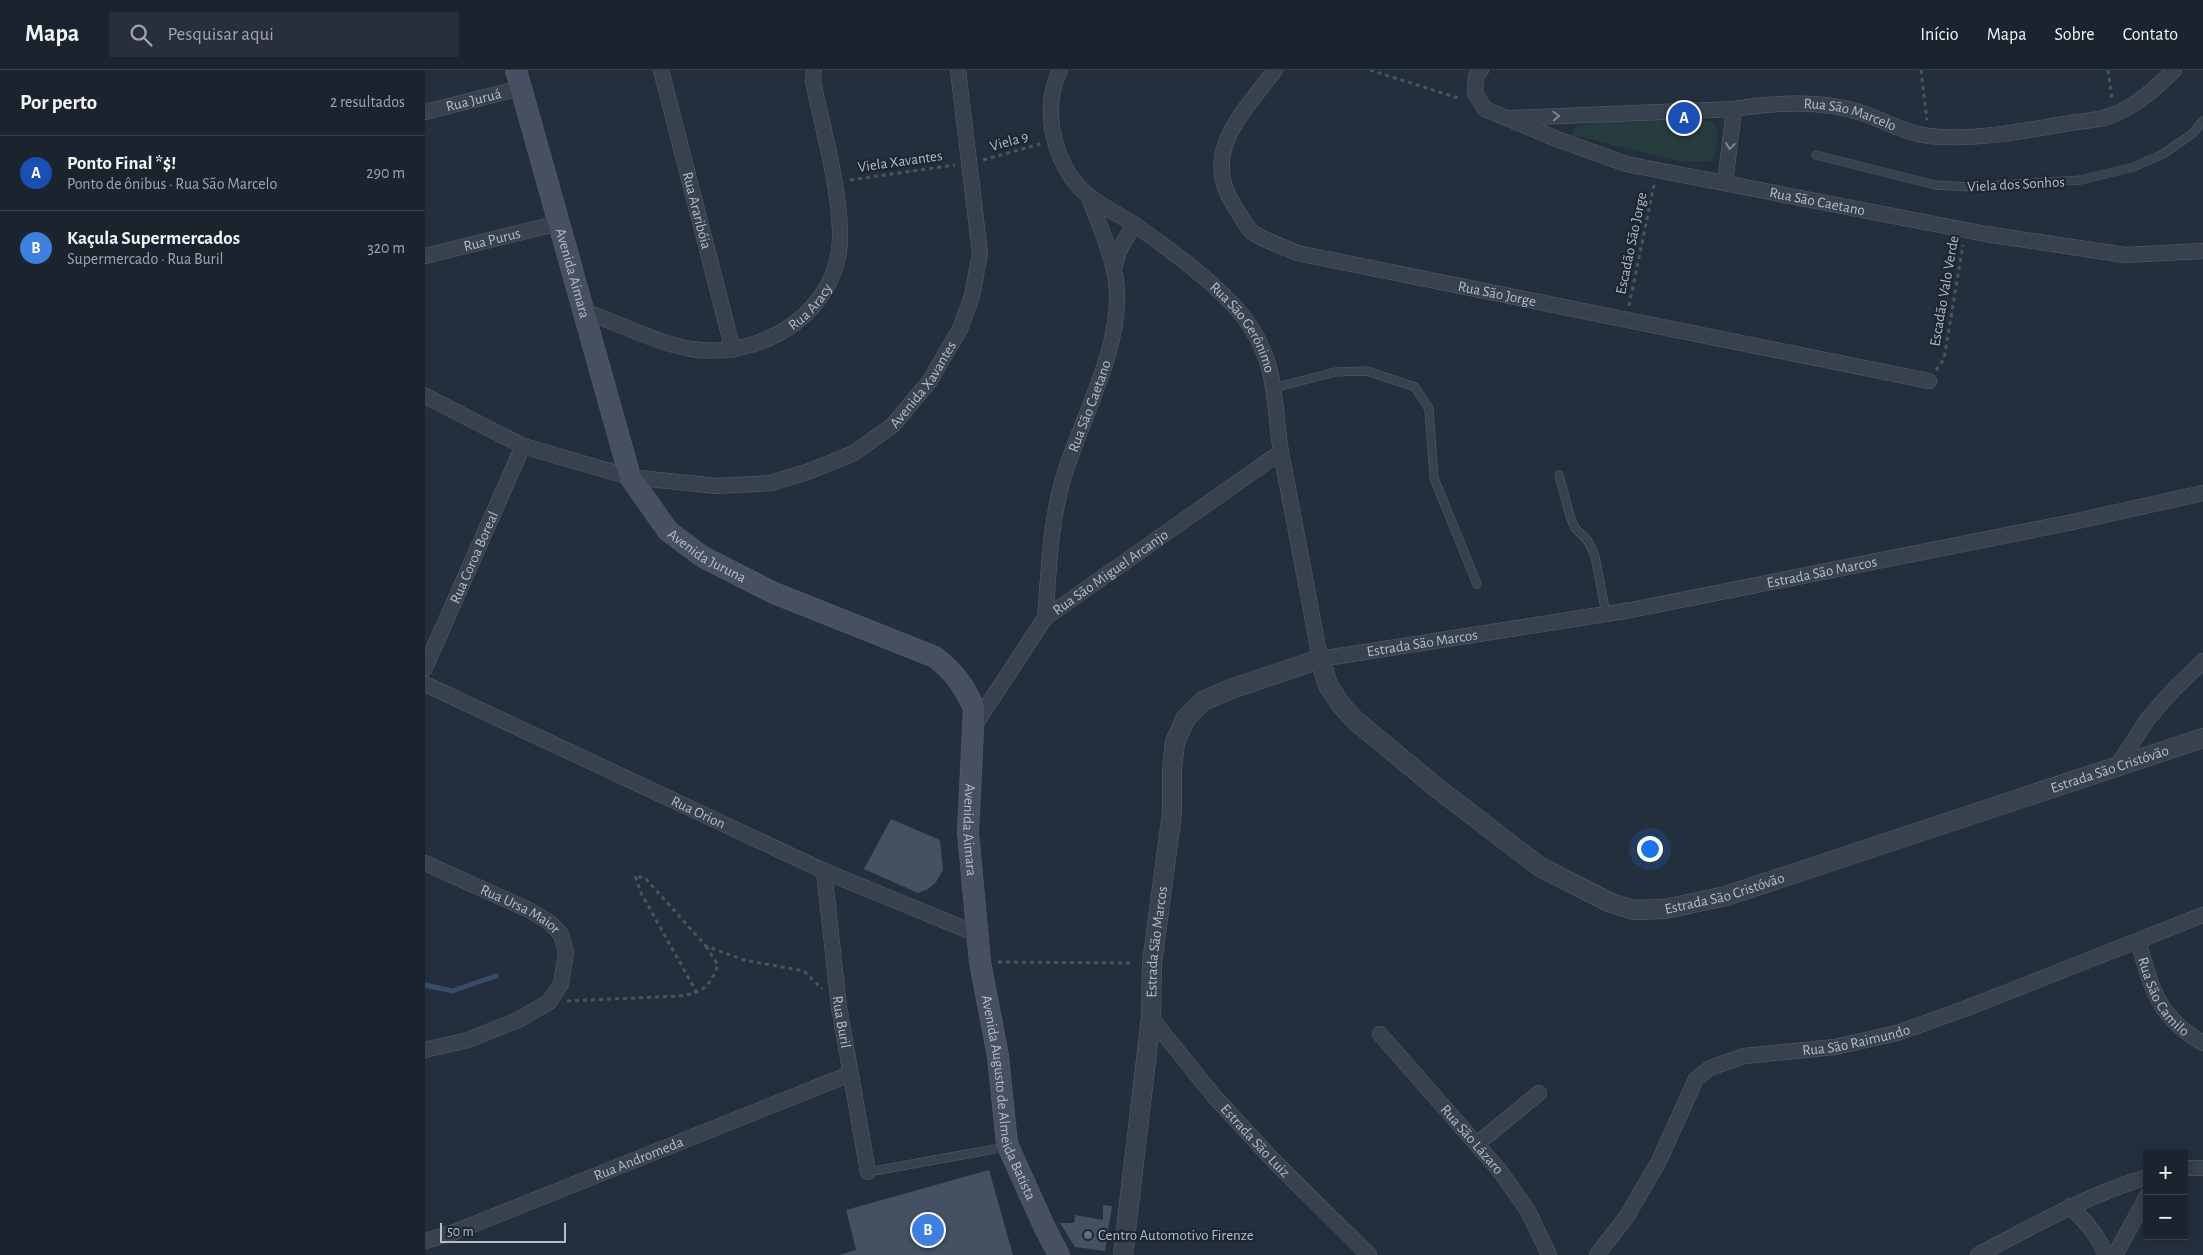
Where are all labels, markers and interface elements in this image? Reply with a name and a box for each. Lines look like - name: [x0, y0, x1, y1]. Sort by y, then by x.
- search box: [109, 12, 459, 57]
- icon: search: [127, 21, 155, 49]
- text: Mapa: [25, 22, 79, 46]
- text: Pesquisar aqui: [167, 25, 274, 44]
- text: Início: [1920, 26, 1959, 44]
- text: Mapa: [1987, 26, 2027, 44]
- text: Sobre: [2055, 26, 2095, 44]
- text: Contato: [2123, 26, 2178, 44]
- street label: Rua Juruá: [444, 86, 503, 114]
- text: Por perto: [20, 92, 97, 113]
- text: 2 resultados: [330, 94, 405, 110]
- street label: Rua São Marcelo: [1803, 96, 1898, 134]
- pin: A: [1668, 99, 1700, 137]
- one-way arrow: [1552, 111, 1560, 122]
- street label: Viela 9: [988, 129, 1030, 154]
- one-way arrow: [1725, 143, 1736, 151]
- street label: Viela Xavantes: [857, 148, 943, 175]
- text: Ponto Final *$!: [67, 154, 176, 173]
- text: A: [31, 165, 41, 181]
- text: 290 m: [366, 165, 405, 181]
- street label: Rua Araribóia: [679, 170, 714, 251]
- street label: Viela dos Sonhos: [1967, 174, 2065, 195]
- text: Ponto de ônibus · Rua São Marcelo: [67, 176, 277, 192]
- street label: Rua São Caetano: [1768, 185, 1866, 218]
- street label: Escadão São Jorge: [1613, 191, 1650, 296]
- street label: Rua Purus: [462, 226, 522, 254]
- street label: Avenida Aimara: [553, 227, 592, 320]
- text: Kaçula Supermercados: [67, 229, 240, 248]
- street label: Escadão Valo Verde: [1927, 234, 1962, 348]
- text: B: [31, 240, 41, 256]
- text: 320 m: [367, 240, 405, 256]
- text: Supermercado · Rua Buril: [67, 251, 224, 267]
- street label: Rua São Gerônimo: [1207, 279, 1277, 374]
- street label: Rua São Jorge: [1457, 279, 1537, 309]
- street label: Rua Aracy: [786, 281, 835, 333]
- street label: Avenida Xavantes: [887, 339, 959, 431]
- street label: Rua São Caetano: [1066, 358, 1114, 454]
- street label: Rua Coroa Boreal: [447, 509, 501, 606]
- street label: Avenida Juruna: [665, 526, 748, 586]
- street label: Rua São Miguel Arcanjo: [1050, 527, 1171, 618]
- street label: Estrada São Marcos: [1766, 554, 1878, 591]
- street label: Estrada São Marcos: [1366, 627, 1479, 660]
- street label: Estrada São Cristóvão: [2049, 743, 2171, 796]
- street label: Avenida Aimara: [960, 783, 979, 877]
- street label: Rua Orion: [669, 793, 728, 832]
- your location: [1637, 836, 1663, 862]
- street label: Estrada São Cristóvão: [1663, 870, 1786, 917]
- street label: Rua Ursa Maior: [478, 882, 563, 937]
- street label: Estrada São Marcos: [1144, 885, 1170, 998]
- street label: Rua São Camilo: [2135, 955, 2192, 1039]
- street label: Avenida Augusto de Almeida Batista: [978, 994, 1038, 1203]
- street label: Rua Buril: [830, 995, 853, 1049]
- street label: Rua São Raimundo: [1802, 1022, 1912, 1058]
- street label: Estrada São Luiz: [1218, 1101, 1293, 1180]
- street label: Rua São Lázaro: [1438, 1102, 1506, 1177]
- street label: Rua Andromeda: [592, 1134, 686, 1184]
- map controls: [2143, 1150, 2188, 1240]
- button: +: [2143, 1150, 2188, 1195]
- button: −: [2143, 1195, 2188, 1240]
- pin: B: [912, 1211, 944, 1249]
- scale bar: [440, 1220, 566, 1243]
- text: 50 m: [447, 1225, 474, 1239]
- place label: Centro Automotivo Firenze: [1098, 1228, 1254, 1243]
- marker: Centro Automotivo Firenze: [1082, 1229, 1094, 1241]

